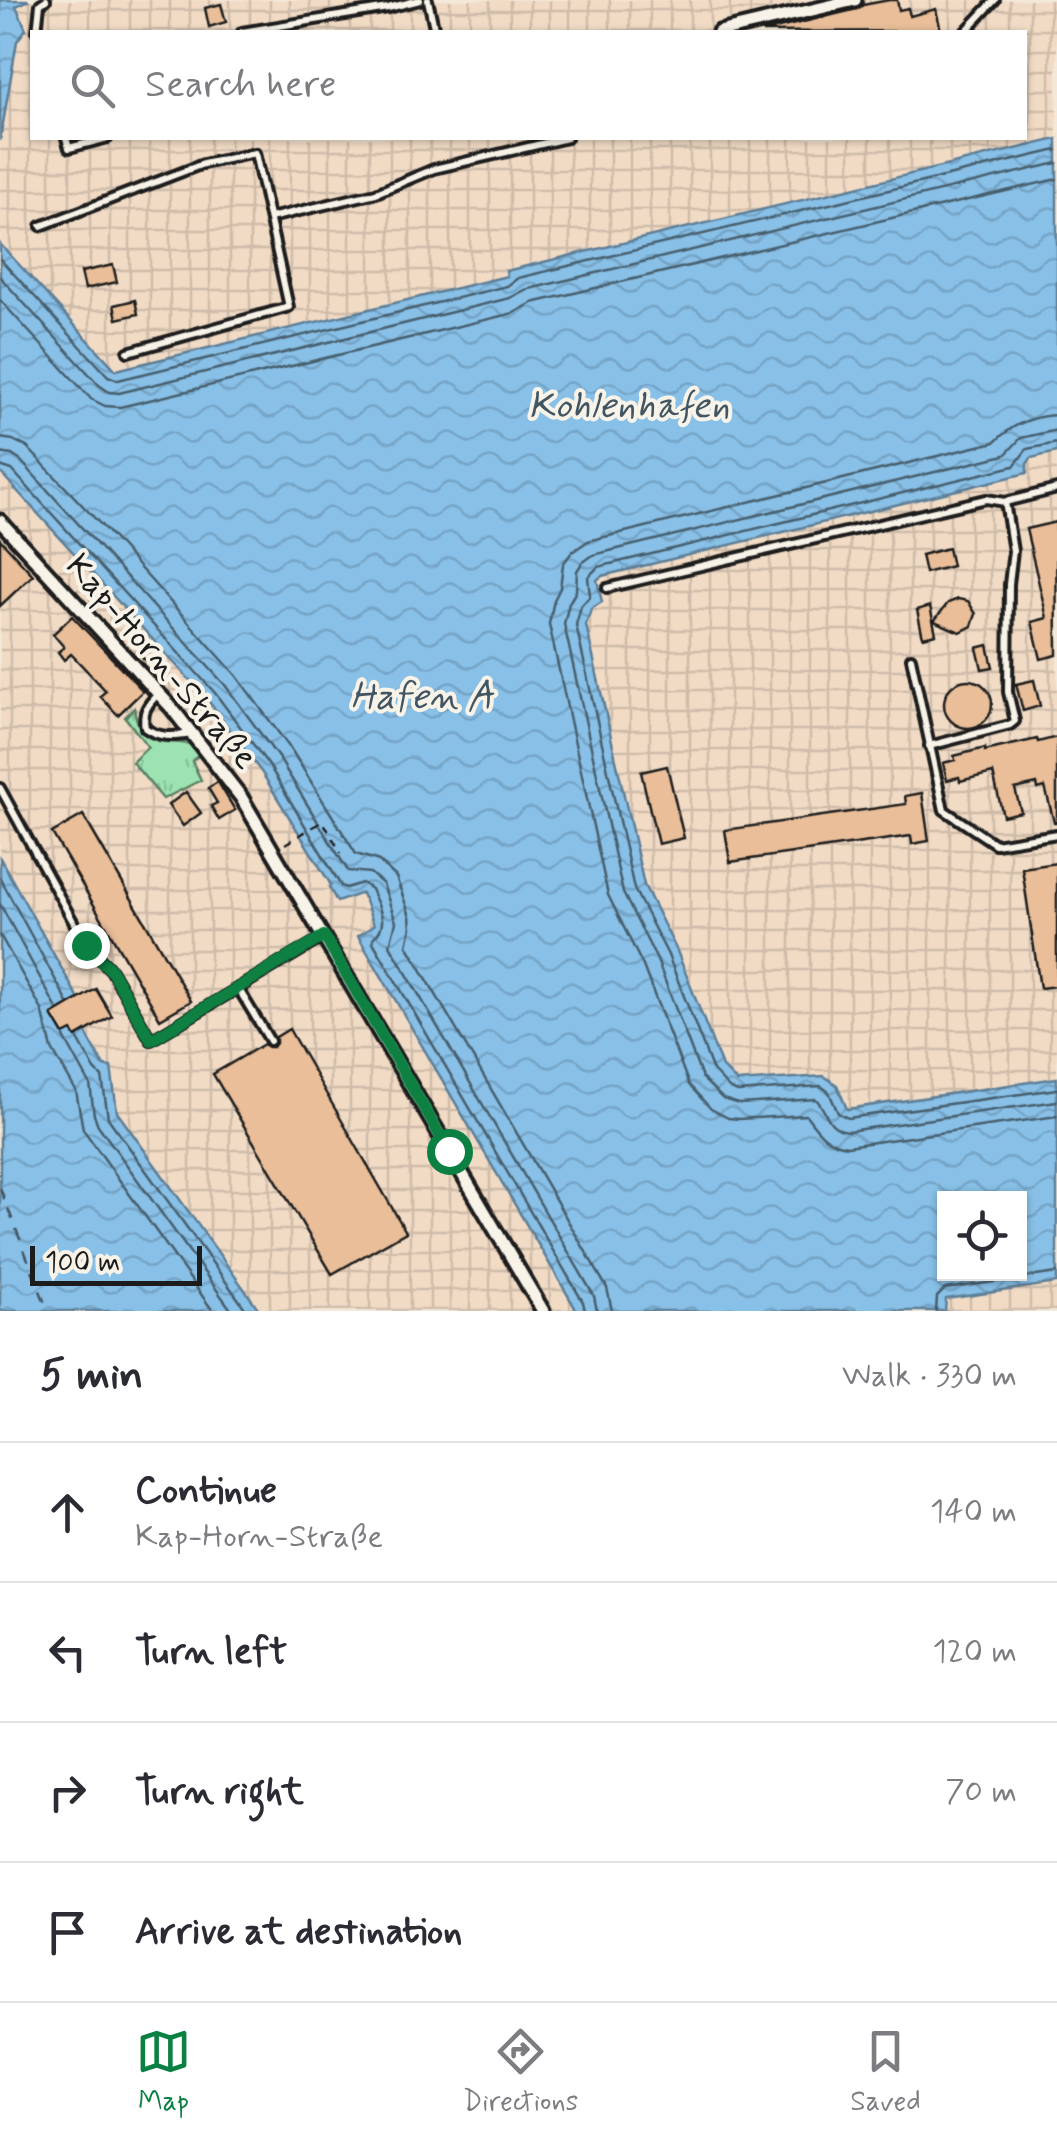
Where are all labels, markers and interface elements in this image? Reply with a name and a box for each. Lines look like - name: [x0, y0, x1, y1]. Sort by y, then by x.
- search box: [30, 30, 1027, 140]
- icon: search: [65, 58, 120, 113]
- text: Search here: [145, 61, 336, 110]
- water label: Kohlenhafen: [528, 382, 730, 431]
- street label: Kap-Horn-Straße: [55, 545, 267, 779]
- water label: Hafen A: [351, 673, 495, 722]
- route end: [64, 923, 110, 969]
- route start: [427, 1129, 473, 1175]
- map controls: [937, 1191, 1027, 1281]
- button: locate: [937, 1191, 1027, 1281]
- scale bar: [30, 1241, 202, 1286]
- text: 100 m: [45, 1245, 120, 1282]
- text: 5 min: [40, 1349, 143, 1404]
- text: Walk · 330 m: [842, 1355, 1017, 1397]
- text: Continue: [135, 1467, 277, 1516]
- icon: ahead: [40, 1485, 95, 1540]
- text: 140 m: [930, 1491, 1017, 1533]
- text: Kap-Horn-Straße: [135, 1516, 383, 1558]
- icon: left: [40, 1625, 95, 1680]
- text: Turn left: [135, 1628, 287, 1677]
- text: 120 m: [932, 1631, 1017, 1673]
- icon: right: [40, 1765, 95, 1820]
- text: Turn right: [135, 1768, 304, 1817]
- text: 70 m: [945, 1771, 1017, 1813]
- icon: arrive: [40, 1905, 95, 1960]
- text: Arrive at destination: [135, 1908, 462, 1957]
- tab: Map: [136, 2024, 191, 2121]
- tab: Directions: [463, 2024, 578, 2121]
- tab: Saved: [850, 2024, 921, 2121]

